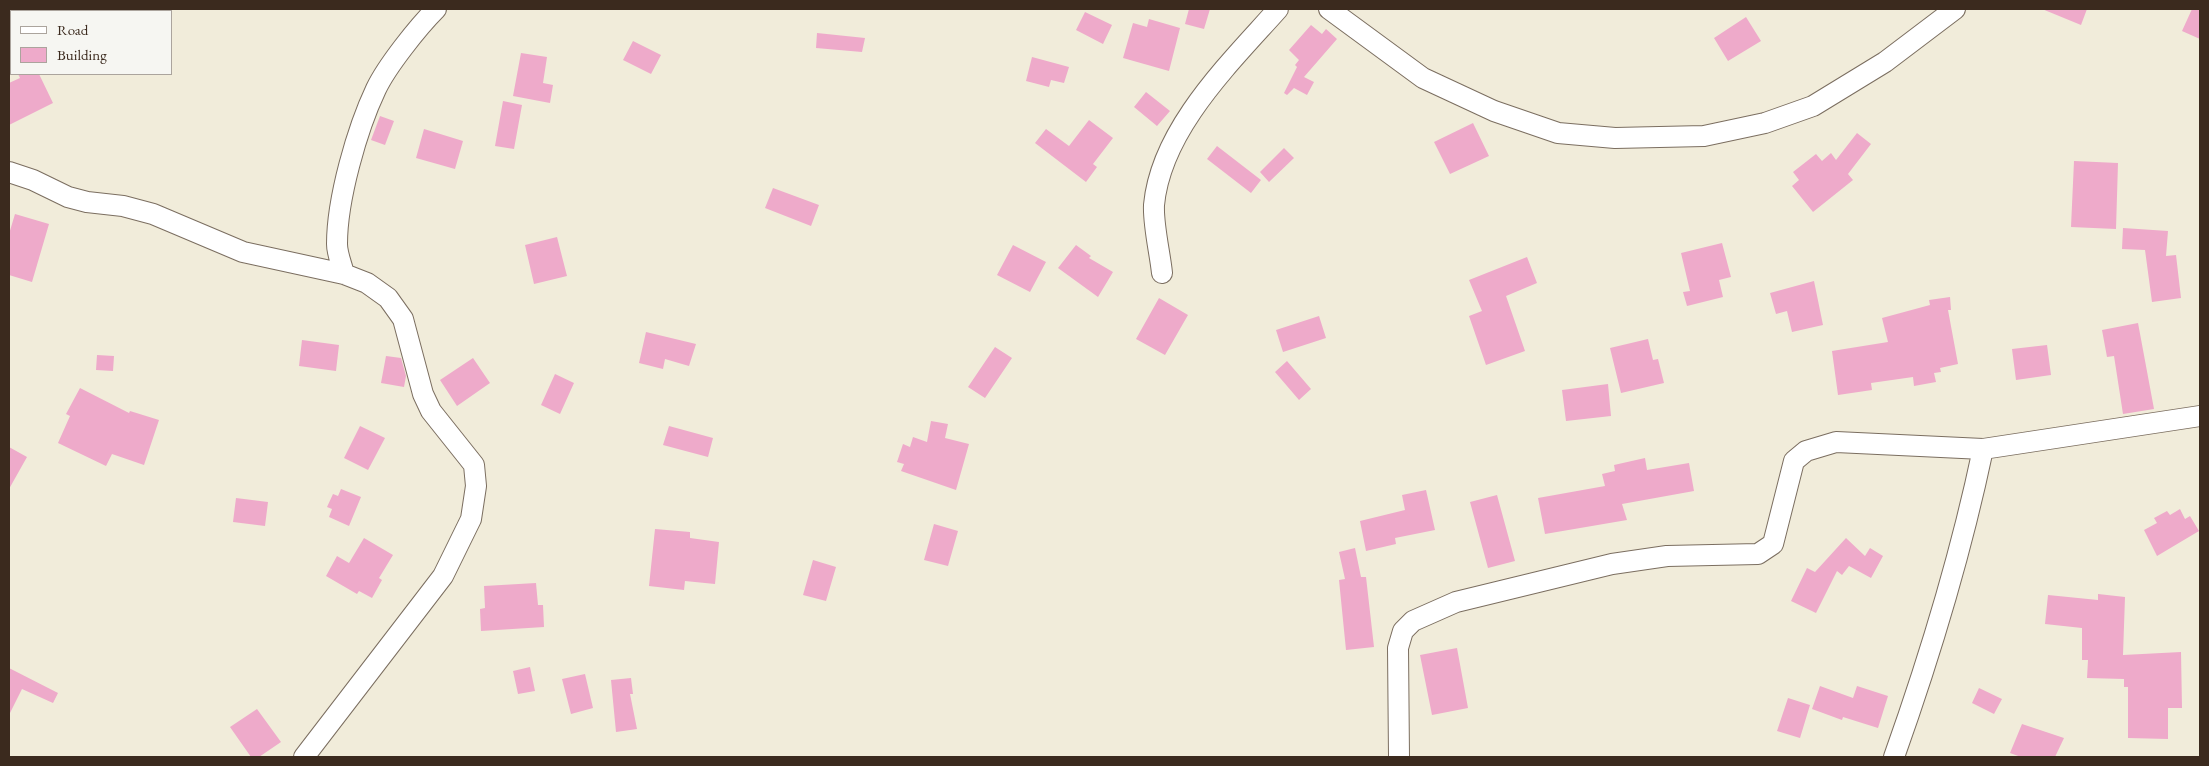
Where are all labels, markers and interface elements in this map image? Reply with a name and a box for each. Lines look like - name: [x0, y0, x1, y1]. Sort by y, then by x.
- legend: [10, 10, 172, 75]
- text: Road: [57, 20, 88, 39]
- text: Building: [57, 45, 107, 64]

